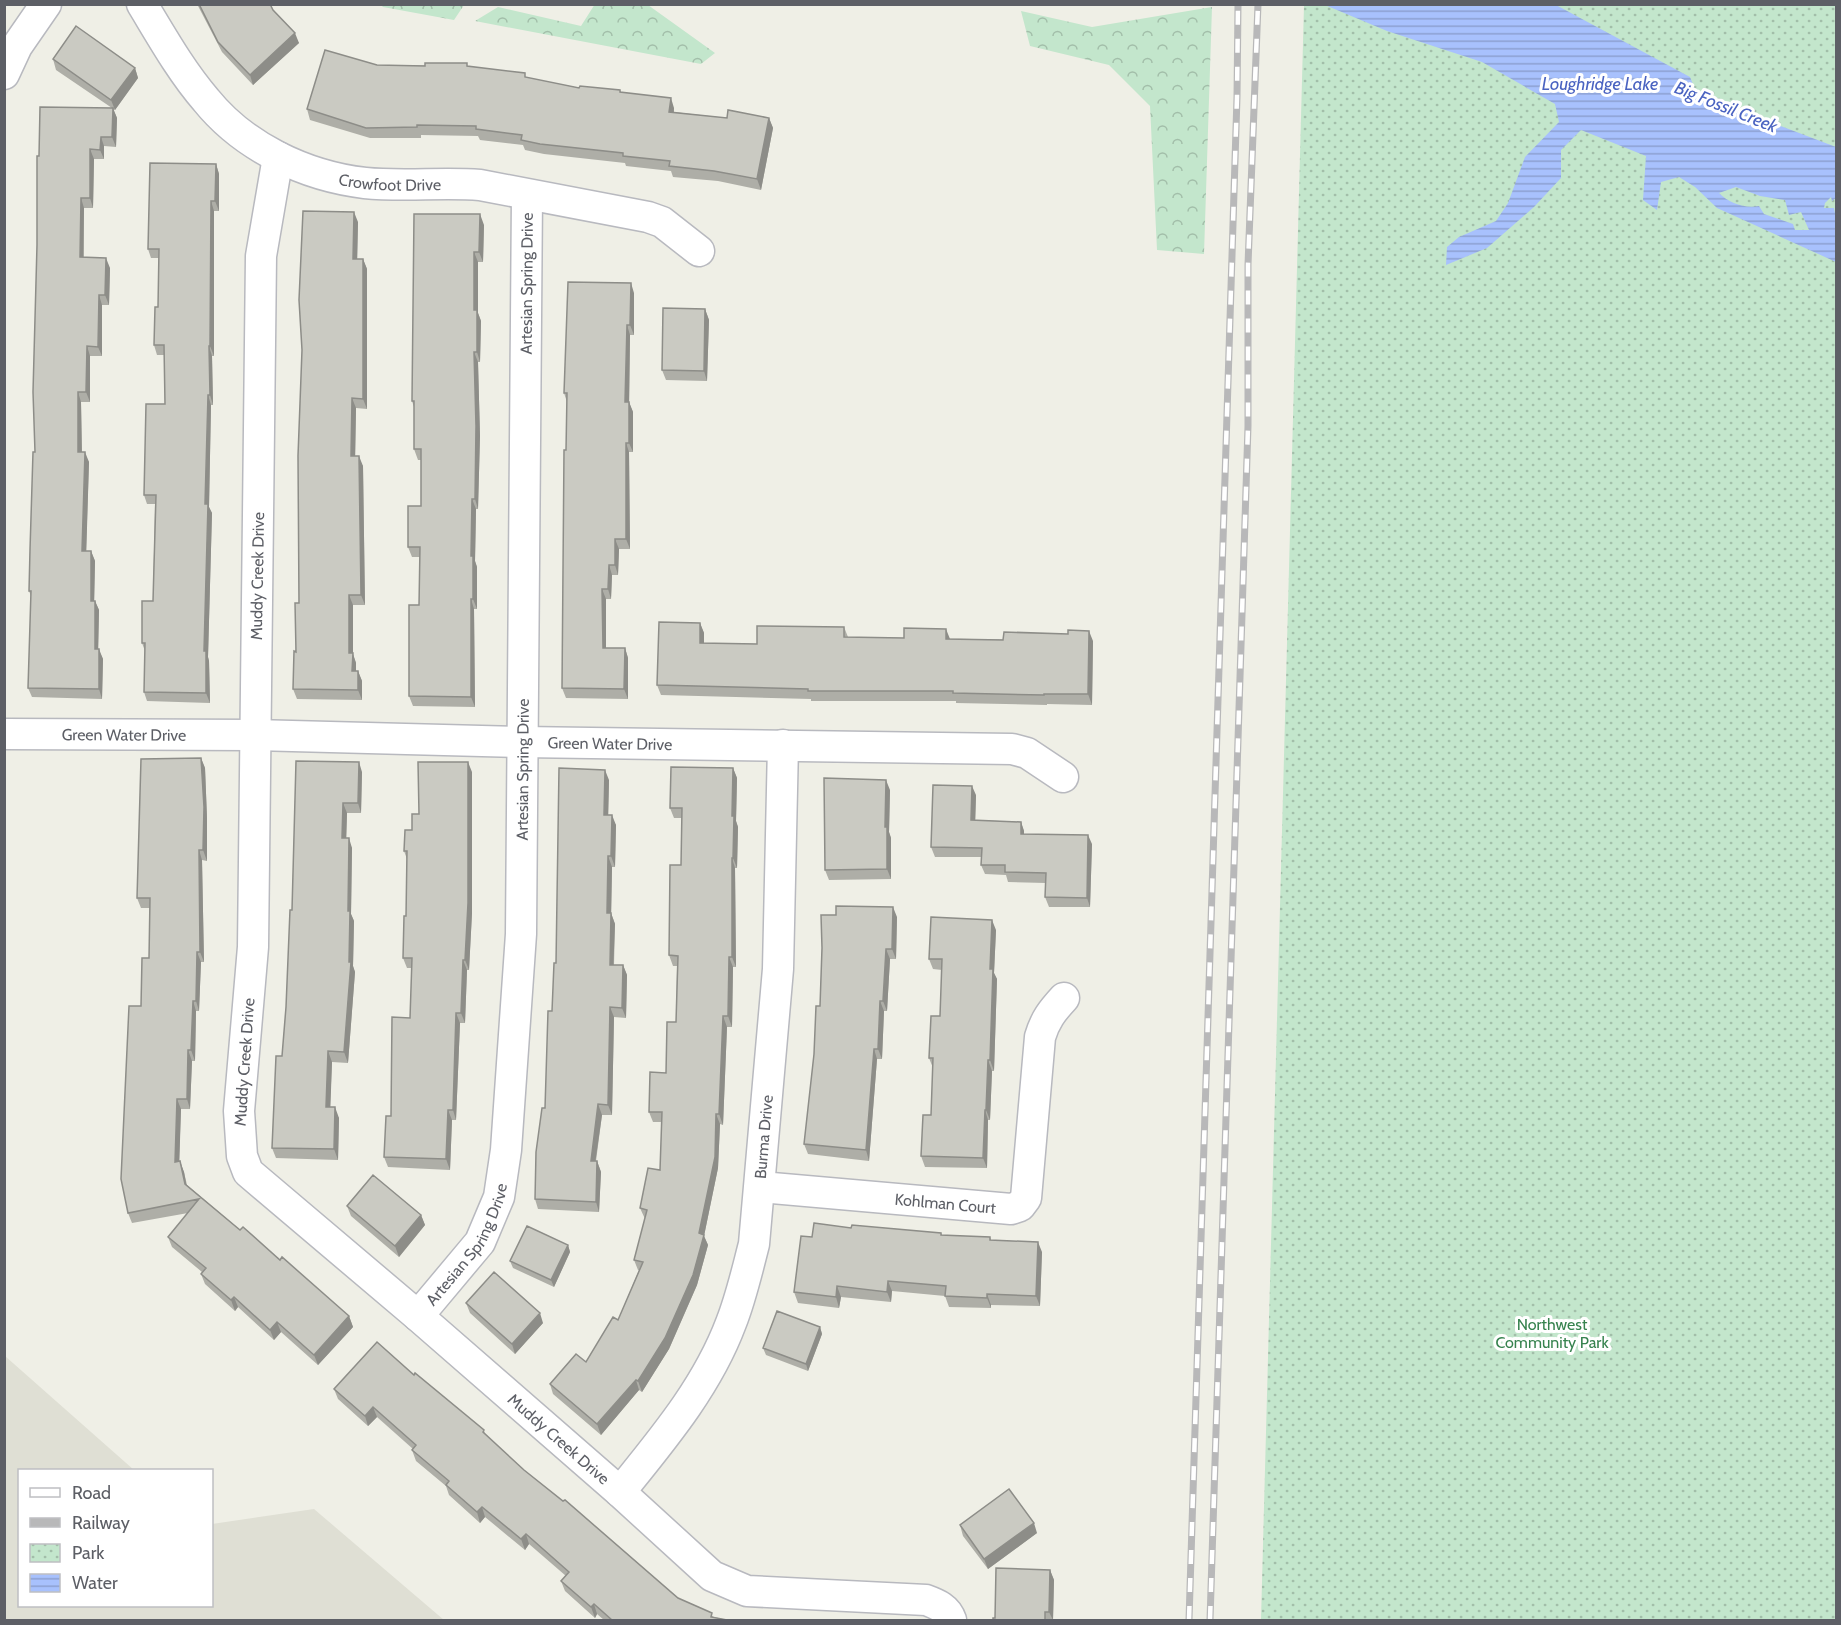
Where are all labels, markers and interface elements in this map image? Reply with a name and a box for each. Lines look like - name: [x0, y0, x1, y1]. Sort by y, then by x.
- water label: Loughridge Lake: [1542, 73, 1658, 95]
- water label: Big Fossil Creek: [1671, 76, 1782, 138]
- street label: Crowfoot Drive: [337, 170, 441, 195]
- street label: Artesian Spring Drive: [517, 212, 537, 354]
- street label: Muddy Creek Drive: [247, 512, 268, 640]
- street label: Artesian Spring Drive: [513, 698, 533, 840]
- street label: Green Water Drive: [62, 725, 186, 745]
- street label: Green Water Drive: [547, 733, 672, 754]
- street label: Muddy Creek Drive: [231, 997, 258, 1127]
- street label: Burma Drive: [751, 1094, 777, 1180]
- street label: Artesian Spring Drive: [422, 1182, 511, 1309]
- street label: Kohlman Court: [894, 1190, 997, 1218]
- park label: Northwest Community Park: [1495, 1315, 1609, 1352]
- street label: Muddy Creek Drive: [504, 1390, 613, 1489]
- legend: [18, 1469, 213, 1607]
- text: Road: [72, 1482, 111, 1504]
- text: Railway: [72, 1512, 130, 1534]
- text: Park: [72, 1542, 105, 1564]
- text: Water: [72, 1572, 118, 1594]

